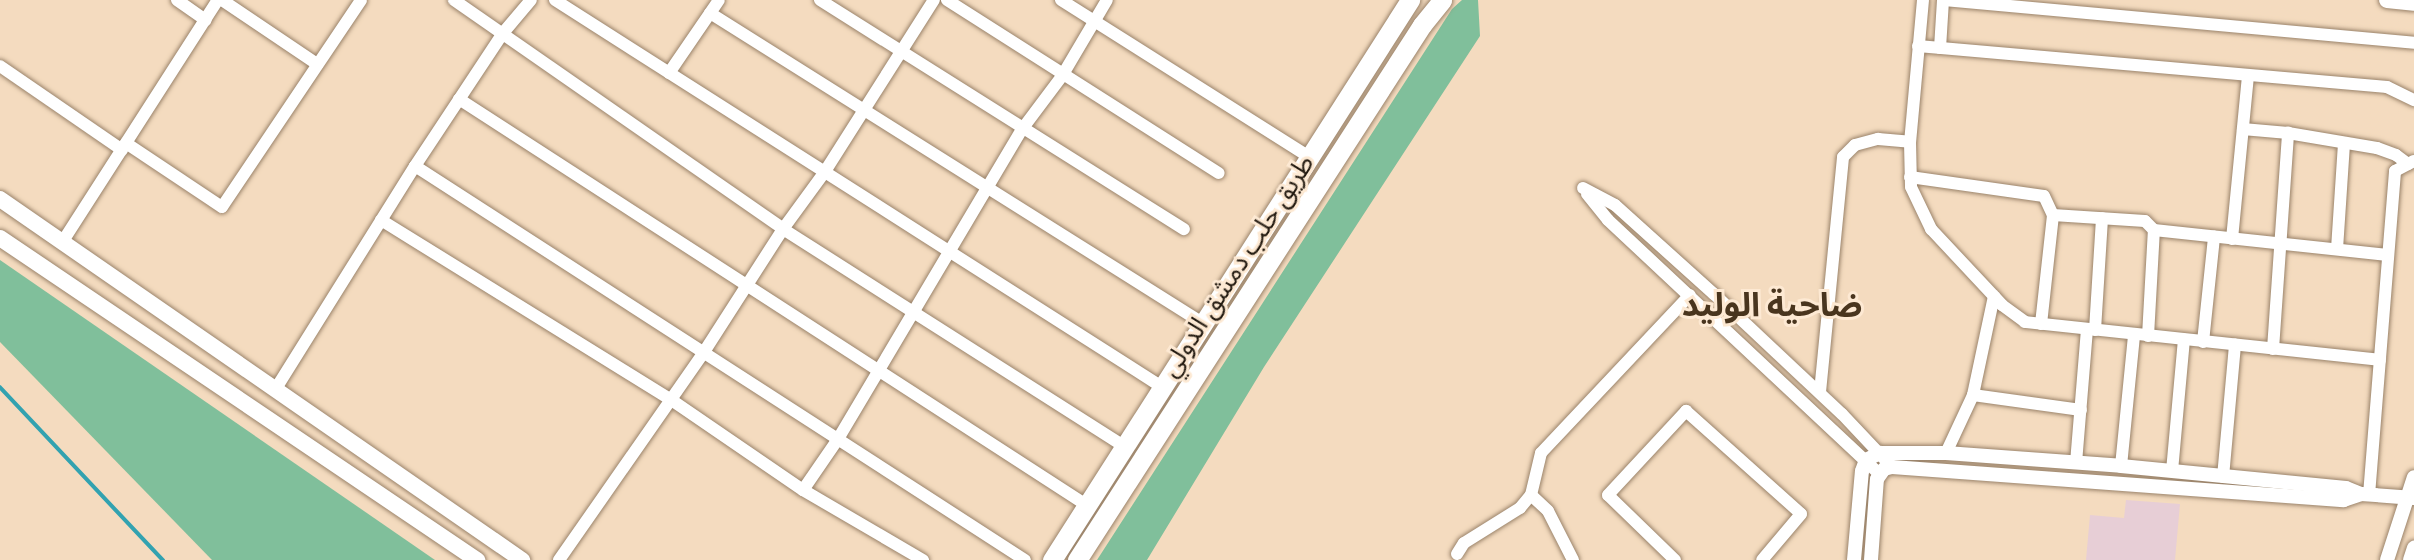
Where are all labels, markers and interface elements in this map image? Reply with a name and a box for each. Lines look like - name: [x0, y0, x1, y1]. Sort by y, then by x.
- street label: طريق حلب دمشق الدولي: [1153, 148, 1319, 382]
- district label: ضاحية الوليد: [1682, 284, 1862, 324]

